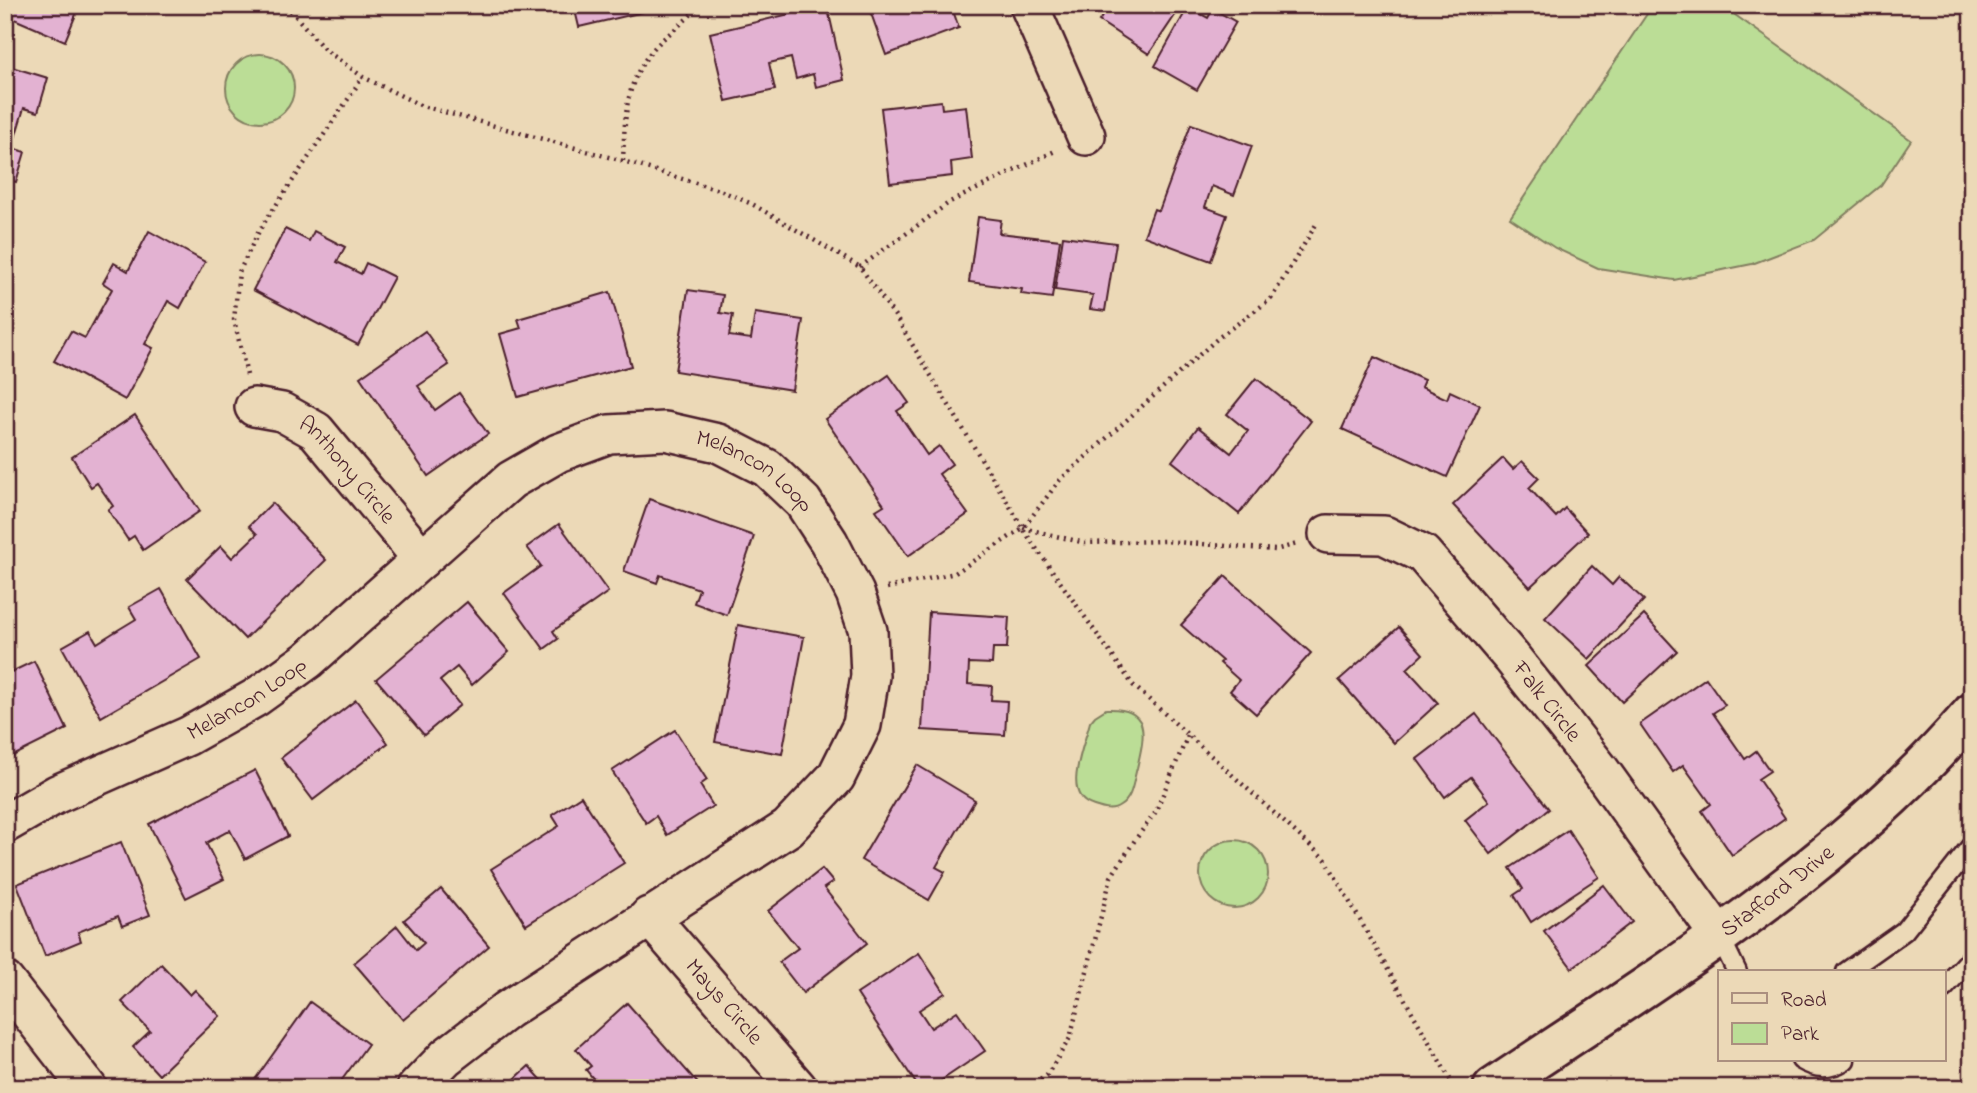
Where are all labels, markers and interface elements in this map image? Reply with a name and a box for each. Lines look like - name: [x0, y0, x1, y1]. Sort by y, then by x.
- street label: Anthony Circle: [293, 408, 404, 532]
- street label: Melancon Loop: [693, 422, 822, 519]
- street label: Melancon Loop: [181, 649, 314, 750]
- street label: Falk Circle: [1503, 653, 1589, 750]
- street label: Stafford Drive: [1714, 837, 1842, 946]
- street label: Mays Circle: [677, 952, 771, 1053]
- legend: [1718, 970, 1946, 1062]
- text: Road: [1781, 986, 1827, 1016]
- text: Park: [1781, 1020, 1820, 1050]

